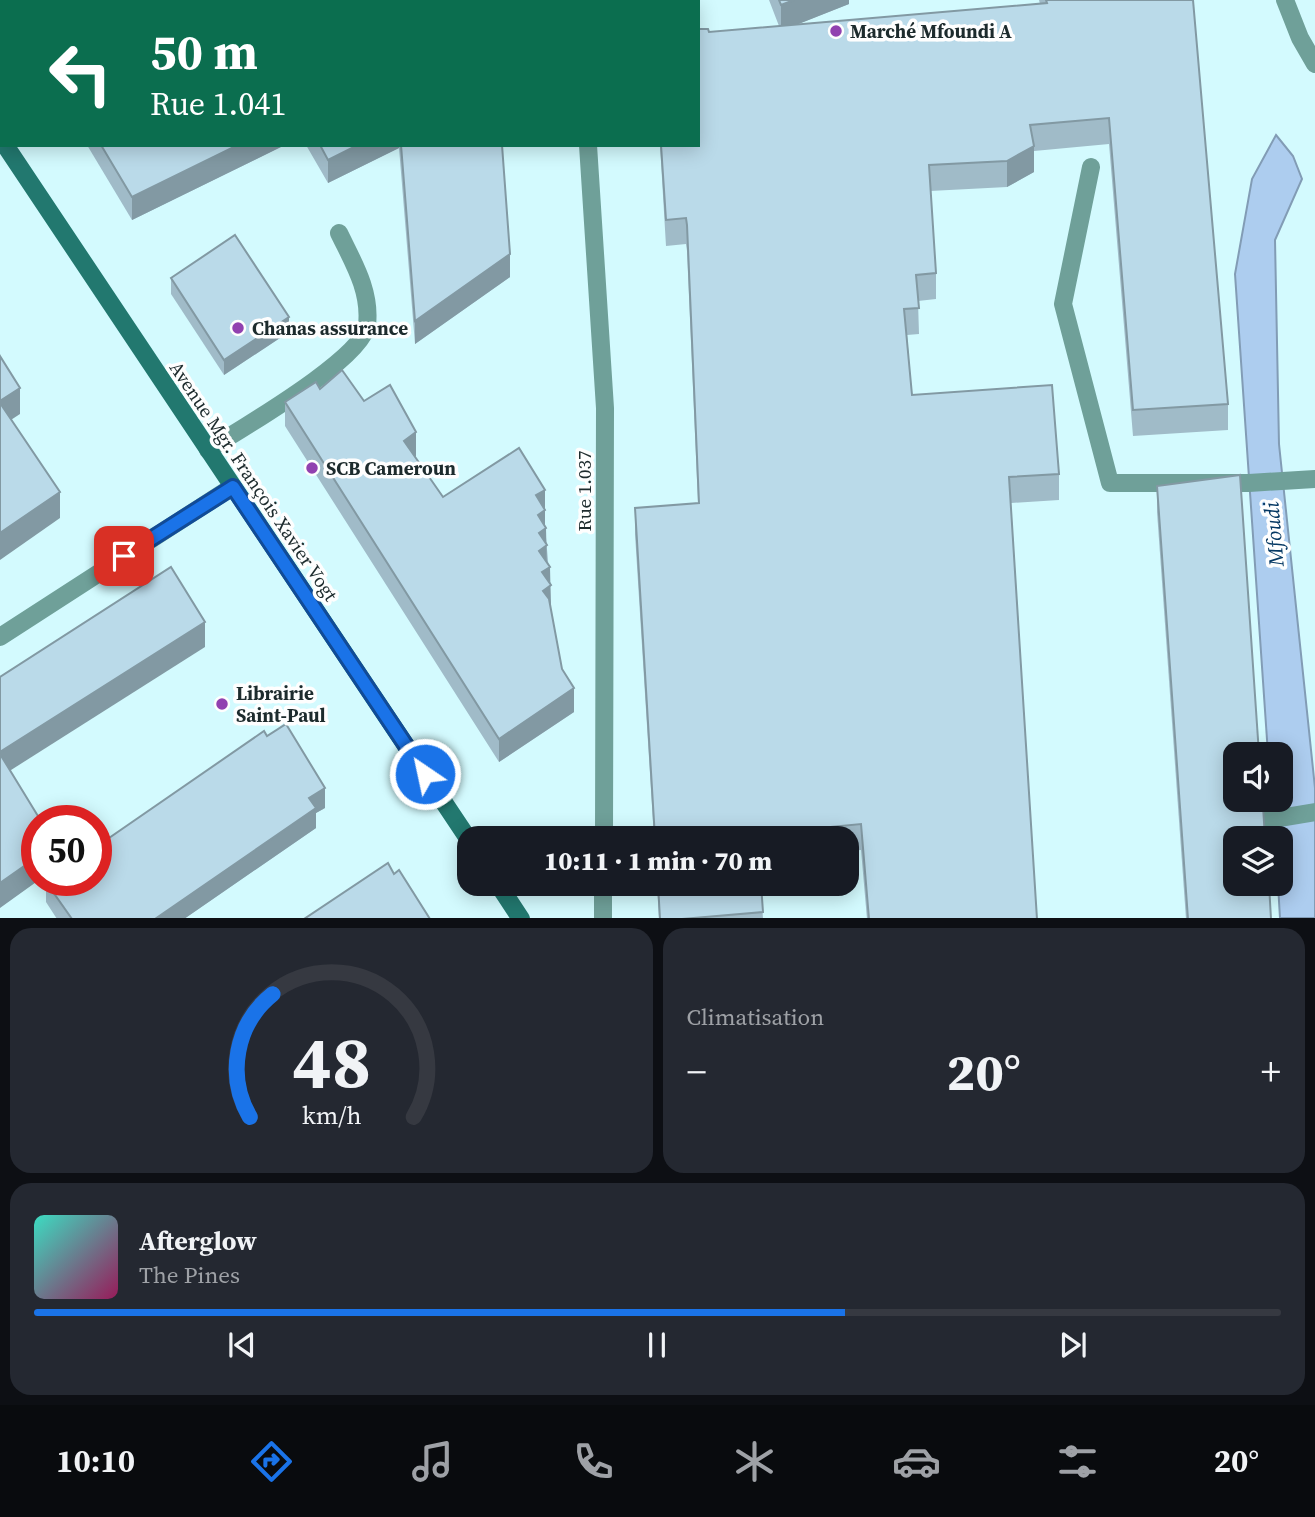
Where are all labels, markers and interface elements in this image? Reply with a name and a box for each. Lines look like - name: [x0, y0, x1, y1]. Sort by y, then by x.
- text: 50 m: [150, 18, 258, 85]
- place label: Marché Mfoundi A: [850, 18, 1012, 44]
- marker: Marché Mfoundi A: [828, 23, 844, 39]
- icon: left: [35, 28, 126, 119]
- text: Rue 1.041: [150, 82, 286, 126]
- place label: Chanas assurance: [252, 315, 408, 341]
- marker: Chanas assurance: [230, 320, 246, 336]
- street label: Avenue Mgr. François Xavier Vogt: [164, 356, 345, 607]
- street label: Rue 1.037: [571, 451, 597, 531]
- place label: SCB Cameroun: [326, 455, 456, 481]
- marker: SCB Cameroun: [304, 460, 320, 476]
- water label: Mfoudi: [1256, 500, 1291, 569]
- pin: [94, 526, 154, 586]
- icon: arrive: [105, 537, 143, 575]
- place label: Librairie Saint-Paul: [236, 680, 326, 728]
- marker: Librairie Saint-Paul: [214, 696, 230, 712]
- position arrow: [388, 737, 462, 811]
- map controls: [1223, 742, 1293, 896]
- button: sound: [1223, 742, 1293, 812]
- speed limit sign: 50: [21, 805, 112, 896]
- button: layers: [1223, 826, 1293, 896]
- text: 10:11 · 1 min · 70 m: [544, 843, 772, 879]
- text: Climatisation: [687, 1001, 824, 1033]
- text: 48: [292, 1012, 371, 1111]
- text: 20°: [947, 1036, 1021, 1107]
- text: −: [687, 1046, 707, 1098]
- text: +: [1261, 1046, 1281, 1098]
- text: km/h: [301, 1097, 361, 1131]
- text: Afterglow: [139, 1223, 257, 1259]
- text: The Pines: [139, 1259, 240, 1291]
- icon: previous: [223, 1326, 261, 1364]
- icon: pause: [638, 1326, 676, 1364]
- icon: next: [1054, 1326, 1092, 1364]
- icon: directions: [247, 1437, 296, 1486]
- icon: music: [408, 1437, 457, 1486]
- icon: phone: [569, 1437, 618, 1486]
- icon: climate: [730, 1437, 779, 1486]
- icon: car: [892, 1437, 941, 1486]
- icon: filters: [1053, 1437, 1102, 1486]
- text: 10:10: [56, 1439, 135, 1483]
- text: 20°: [1214, 1439, 1259, 1483]

